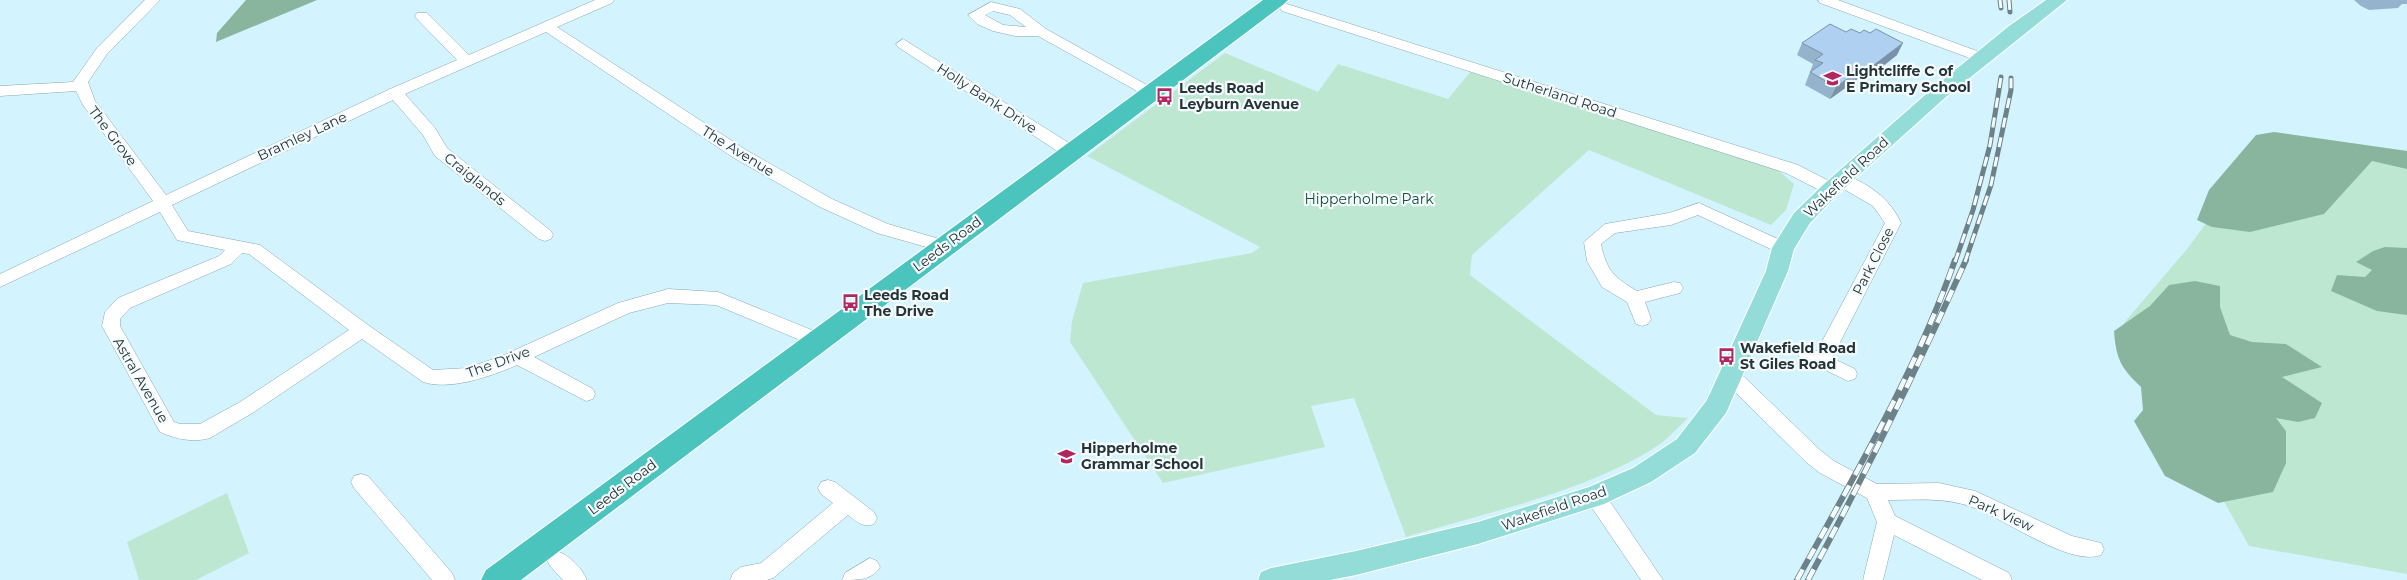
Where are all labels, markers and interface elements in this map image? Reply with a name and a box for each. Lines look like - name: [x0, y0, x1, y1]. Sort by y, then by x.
- street label: Holly Bank Drive: [934, 59, 1040, 137]
- place label: Lightcliffe C of E Primary School: [1846, 62, 1971, 96]
- street label: Sutherland Road: [1501, 68, 1619, 122]
- school or university icon: Lightcliffe C of E Primary School: [1822, 69, 1842, 89]
- place label: Leeds Road Leyburn Avenue: [1179, 79, 1299, 113]
- bus stop icon: Leeds Road Leyburn Avenue: [1155, 86, 1175, 106]
- street label: The Grove: [85, 103, 141, 169]
- street label: Bramley Lane: [254, 107, 350, 165]
- street label: The Avenue: [698, 122, 778, 180]
- street label: Wakefield Road: [1800, 133, 1892, 221]
- street label: Craiglands: [440, 149, 510, 210]
- park label: Hipperholme Park: [1304, 190, 1434, 208]
- street label: Leeds Road: [909, 212, 985, 276]
- street label: Park Close: [1848, 224, 1898, 298]
- place label: Leeds Road The Drive: [864, 286, 949, 320]
- bus stop icon: Leeds Road The Drive: [840, 293, 860, 313]
- street label: Astral Avenue: [109, 334, 173, 426]
- place label: Wakefield Road St Giles Road: [1740, 339, 1856, 373]
- street label: The Drive: [464, 342, 532, 382]
- bus stop icon: Wakefield Road St Giles Road: [1716, 346, 1736, 366]
- place label: Hipperholme Grammar School: [1081, 439, 1203, 473]
- school or university icon: Hipperholme Grammar School: [1057, 446, 1077, 466]
- street label: Leeds Road: [584, 455, 660, 519]
- street label: Wakefield Road: [1499, 482, 1609, 534]
- street label: Park View: [1966, 491, 2037, 536]

